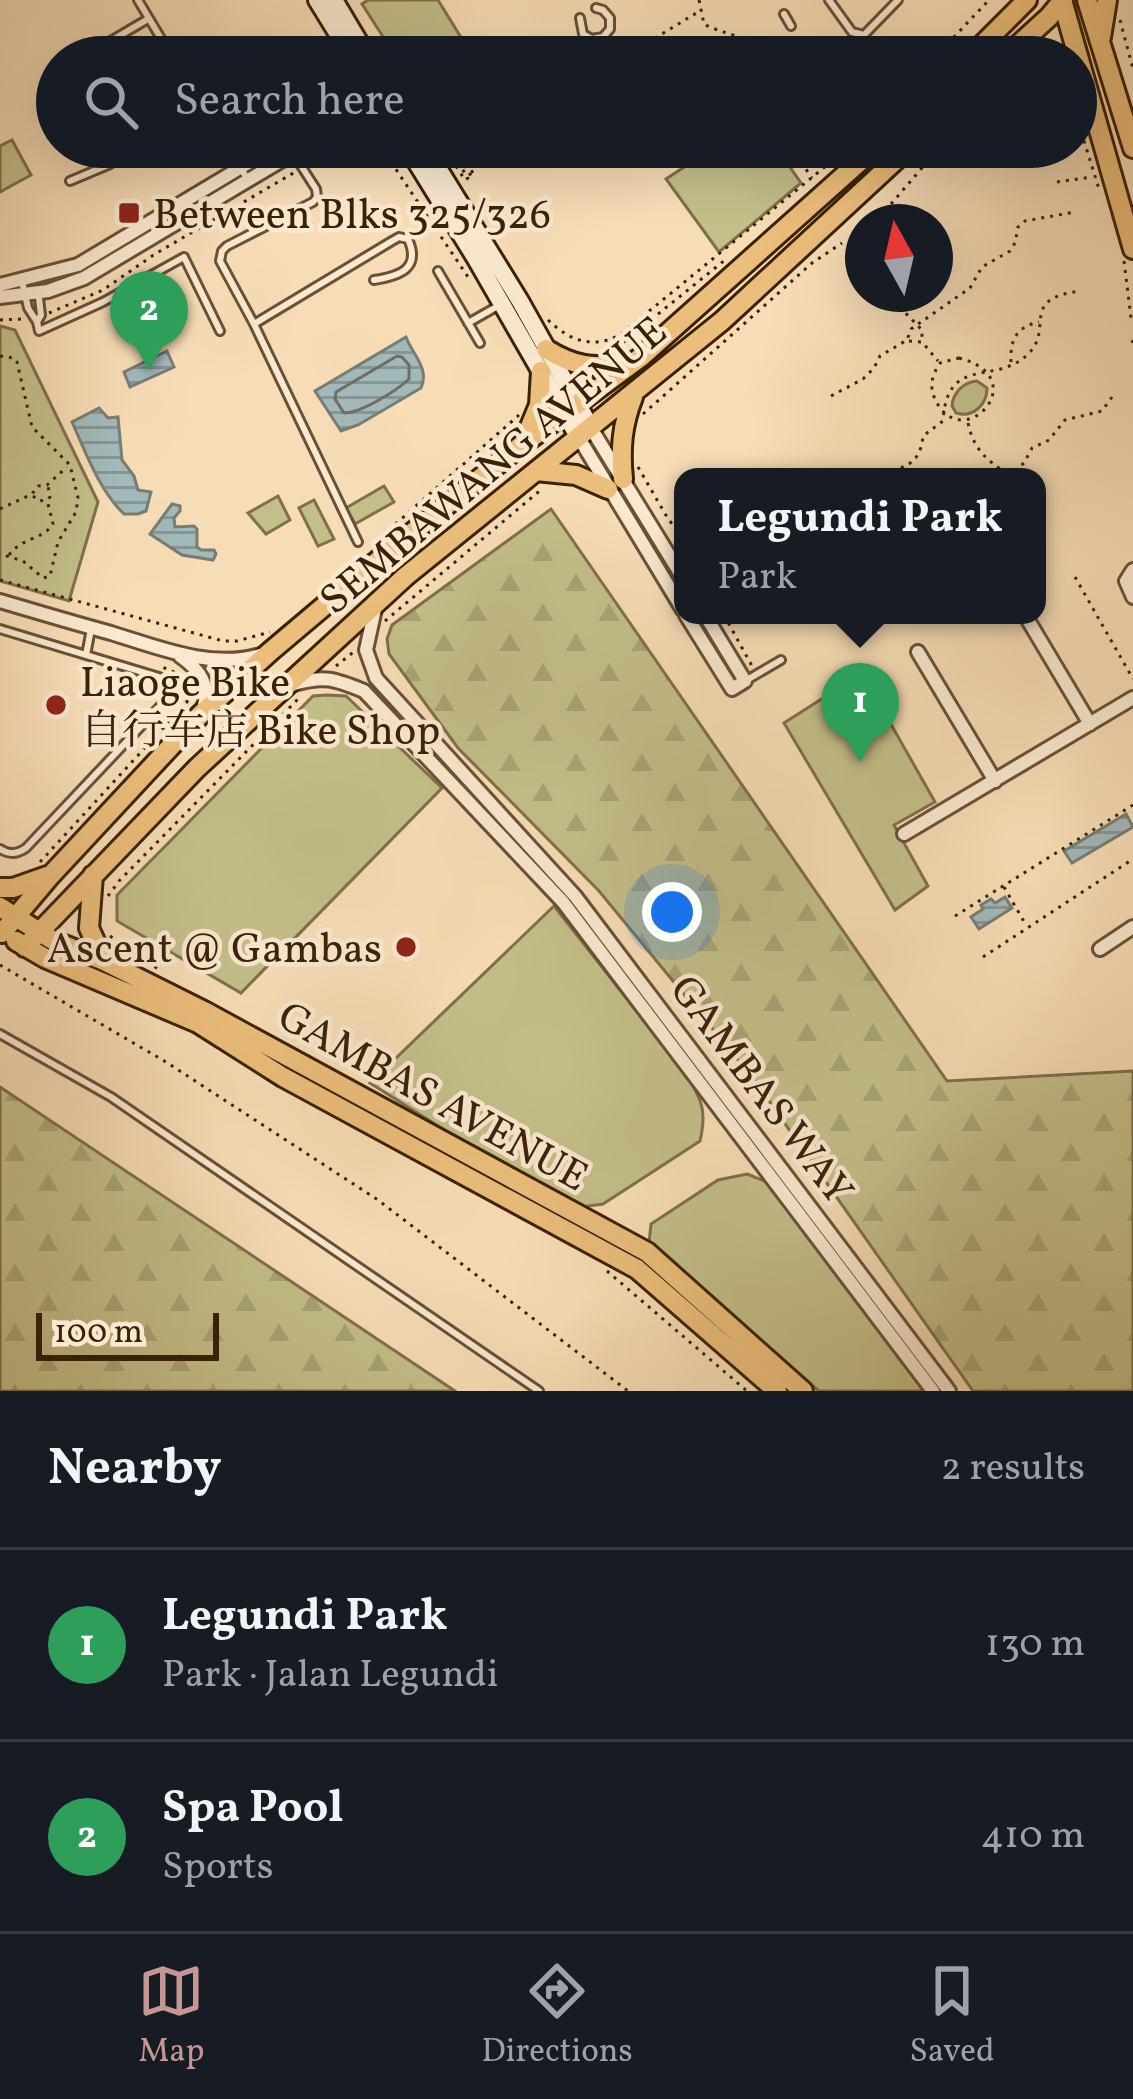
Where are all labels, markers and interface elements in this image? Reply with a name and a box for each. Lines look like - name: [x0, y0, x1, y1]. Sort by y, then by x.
- search box: [36, 36, 1097, 168]
- icon: search: [78, 69, 144, 135]
- text: Search here: [174, 71, 405, 134]
- place label: Between Blks 325/326: [153, 188, 551, 247]
- marker: Between Blks 325/326: [116, 200, 142, 226]
- north arrow: [845, 204, 953, 312]
- pin: 2: [110, 271, 188, 370]
- street label: SEMBAWANG AVENUE: [308, 304, 681, 631]
- popup: [674, 468, 1046, 624]
- text: Legundi Park: [717, 488, 1003, 551]
- text: Park: [717, 551, 797, 605]
- place label: Liaoge Bike 自行车店 Bike Shop: [80, 656, 440, 763]
- pin: 1: [821, 663, 899, 762]
- marker: Liaoge Bike 自行车店 Bike Shop: [43, 692, 69, 718]
- your location: [642, 882, 702, 942]
- place label: Ascent @ Gambas: [47, 922, 382, 981]
- marker: Ascent @ Gambas: [393, 934, 419, 960]
- street label: GAMBAS WAY: [654, 965, 865, 1219]
- street label: GAMBAS AVENUE: [266, 989, 598, 1209]
- scale bar: [36, 1307, 219, 1360]
- text: 100 m: [54, 1311, 143, 1357]
- text: Nearby: [48, 1434, 222, 1505]
- text: 2 results: [941, 1442, 1085, 1496]
- text: Legundi Park: [162, 1586, 447, 1649]
- text: 1: [79, 1618, 95, 1672]
- text: 130 m: [985, 1618, 1085, 1672]
- text: Park · Jalan Legundi: [162, 1649, 499, 1703]
- text: Spa Pool: [162, 1778, 344, 1841]
- text: 2: [77, 1810, 97, 1864]
- text: 410 m: [981, 1810, 1085, 1864]
- text: Sports: [162, 1841, 273, 1895]
- tab: Map: [138, 1958, 205, 2076]
- tab: Directions: [481, 1958, 633, 2076]
- tab: Saved: [910, 1958, 995, 2076]

